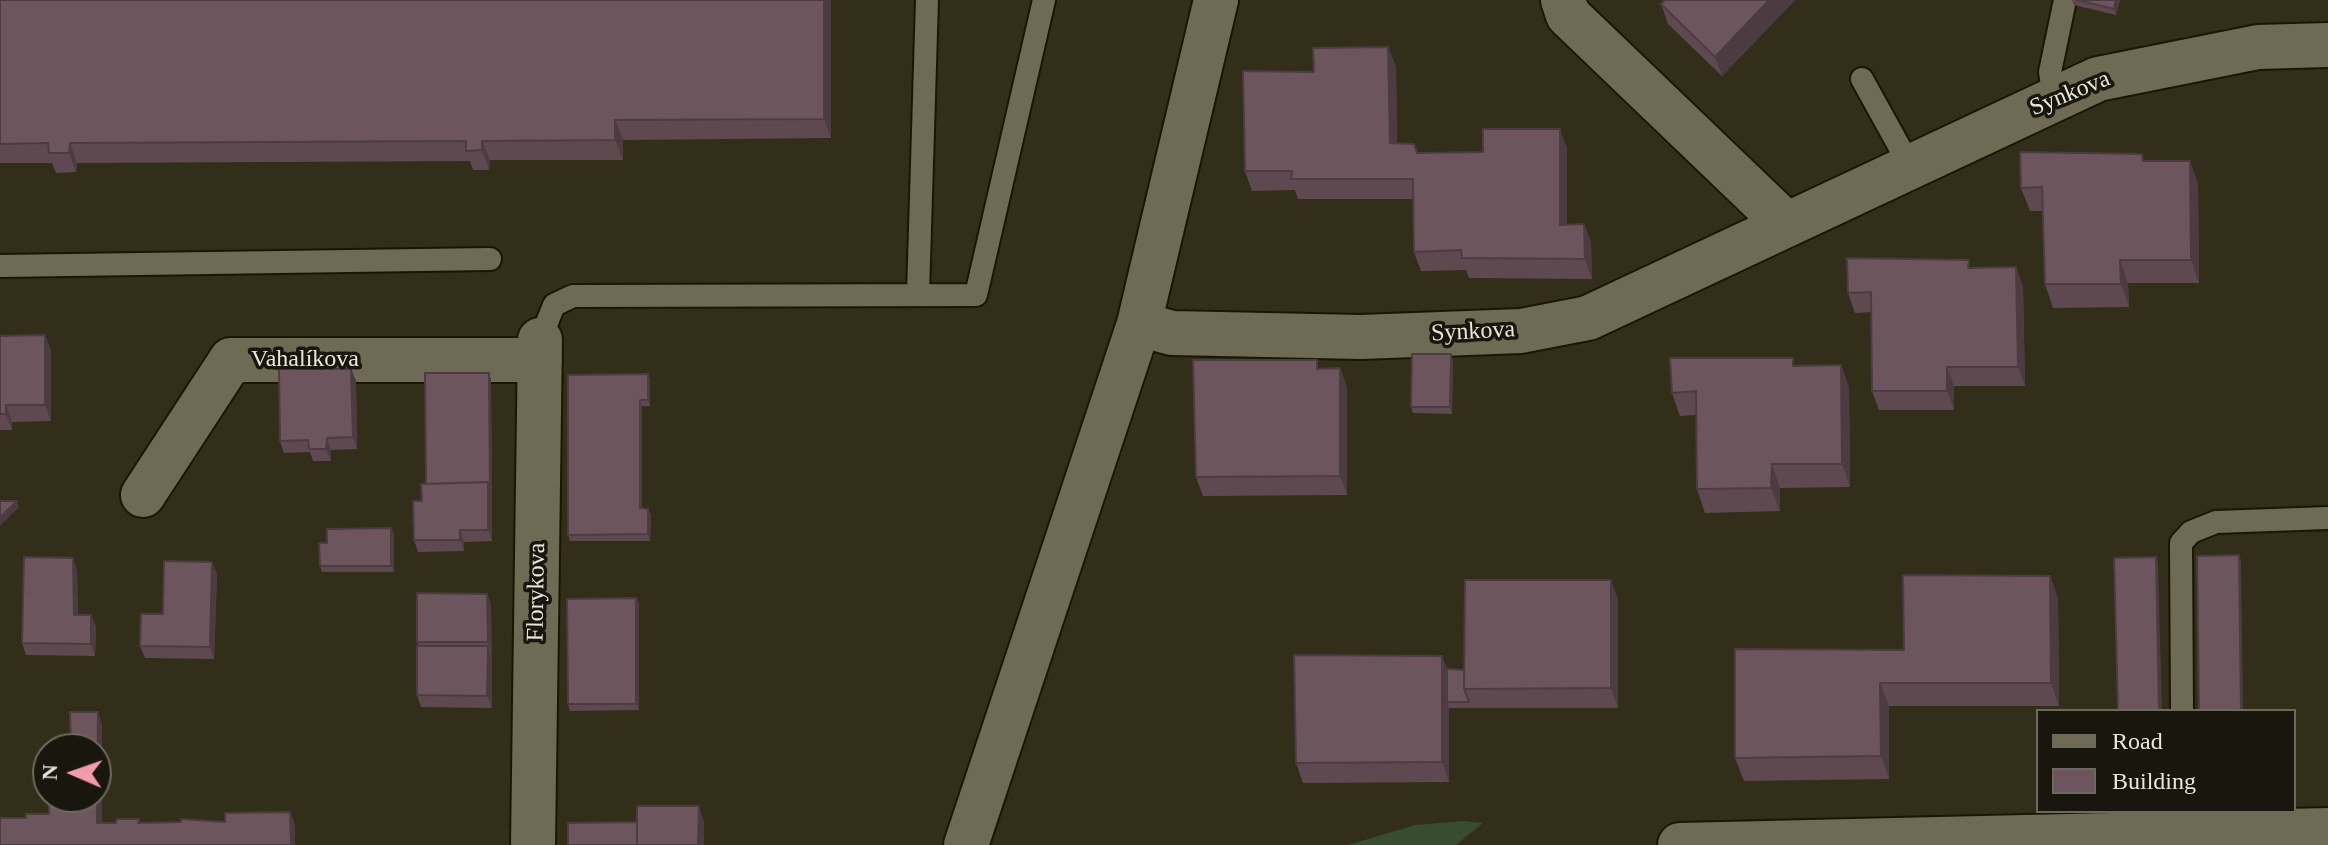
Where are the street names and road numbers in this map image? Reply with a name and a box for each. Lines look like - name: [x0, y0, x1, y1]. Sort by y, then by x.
- street label: Synkova: [2026, 65, 2114, 123]
- street label: Synkova: [1430, 315, 1516, 349]
- street label: Vahalíkova: [251, 346, 359, 374]
- street label: Florykova: [522, 542, 552, 642]

